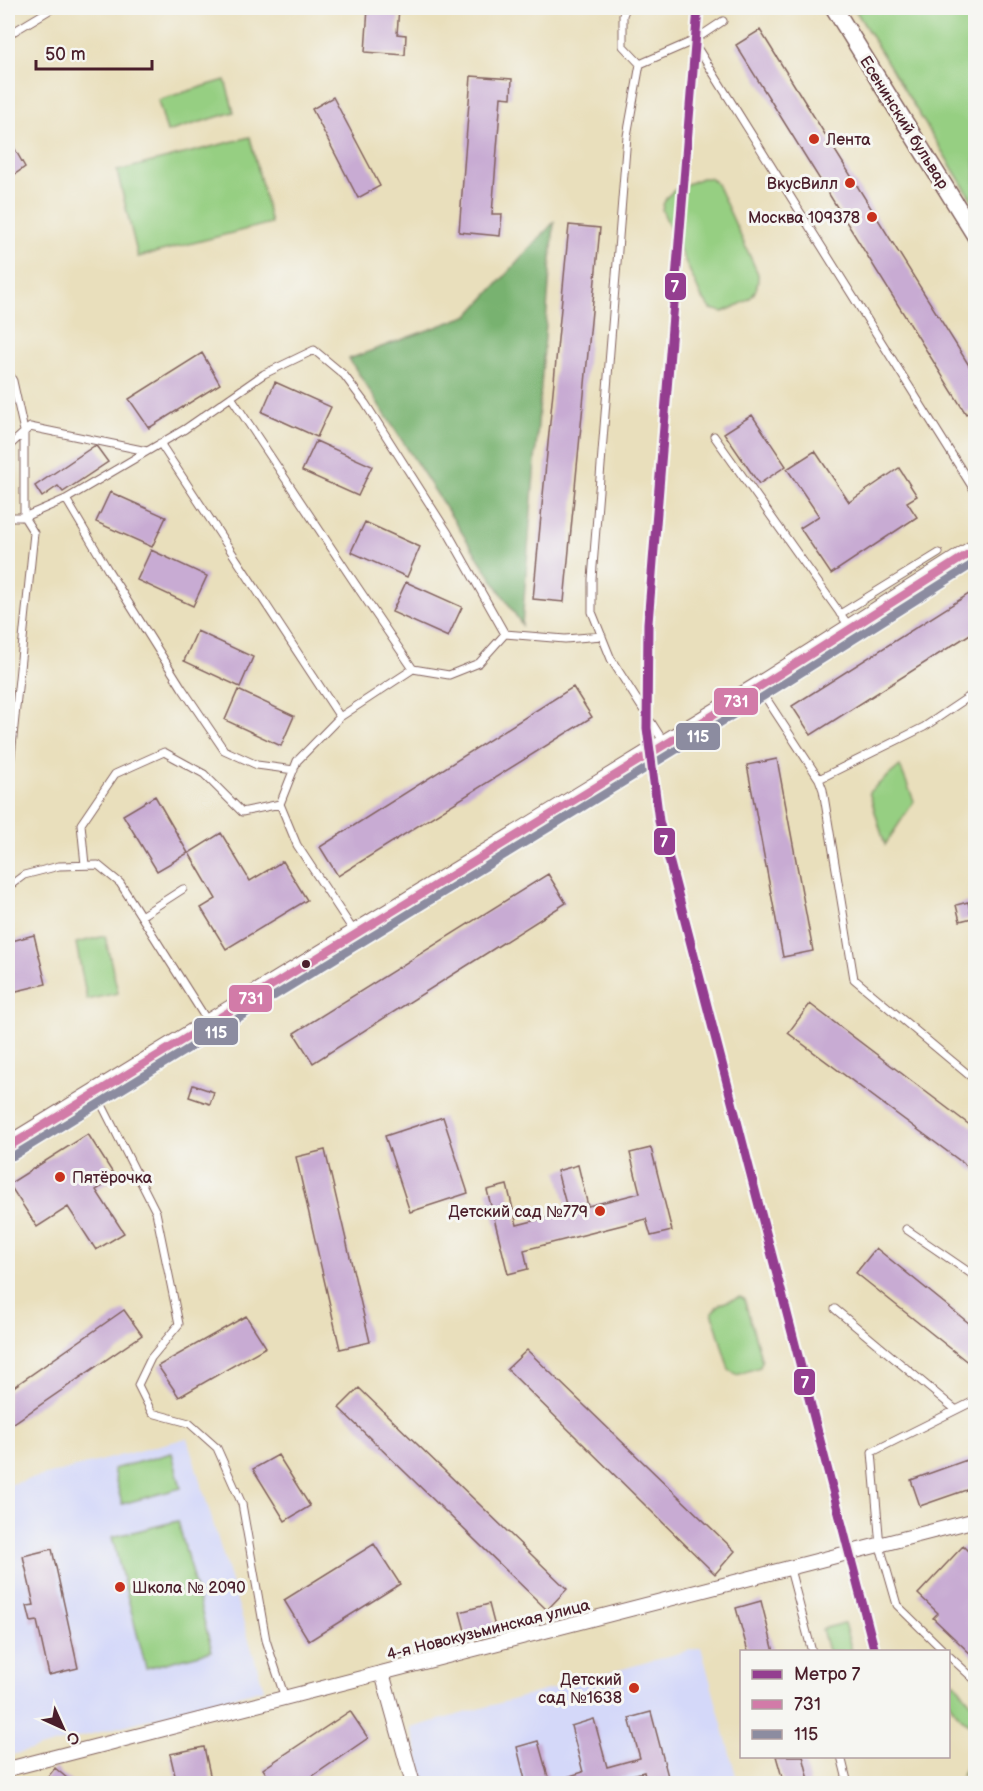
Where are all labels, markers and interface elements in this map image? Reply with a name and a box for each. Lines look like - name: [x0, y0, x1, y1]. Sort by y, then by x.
- scale bar: [36, 33, 152, 71]
- text: 50 m: [45, 44, 86, 65]
- street label: Есенинский бульвар: [855, 53, 952, 193]
- place label: Лента: [825, 131, 871, 150]
- marker: Лента: [807, 132, 821, 146]
- place label: ВкусВилл: [767, 175, 838, 194]
- marker: ВкусВилл: [843, 176, 857, 190]
- place label: Москва 109378: [748, 209, 860, 228]
- marker: Москва 109378: [865, 210, 879, 224]
- line badge: 7: [664, 272, 687, 301]
- text: 7: [671, 278, 680, 297]
- line badge: 731: [713, 687, 759, 716]
- text: 731: [724, 693, 748, 712]
- line badge: 115: [675, 722, 721, 751]
- text: 115: [687, 728, 709, 747]
- line badge: 7: [653, 827, 676, 856]
- text: 7: [660, 833, 669, 852]
- unlabelled marker: [300, 958, 312, 970]
- line badge: 731: [228, 984, 273, 1013]
- text: 731: [239, 990, 263, 1009]
- line badge: 115: [193, 1017, 239, 1046]
- text: 115: [205, 1024, 227, 1043]
- place label: Пятёрочка: [72, 1169, 153, 1188]
- marker: Пятёрочка: [53, 1170, 67, 1184]
- place label: Детский сад №779: [448, 1203, 588, 1222]
- marker: Детский сад №779: [593, 1204, 607, 1218]
- line badge: 7: [793, 1368, 816, 1396]
- text: 7: [801, 1374, 810, 1393]
- place label: Школа № 2090: [132, 1579, 246, 1598]
- marker: Школа № 2090: [113, 1580, 127, 1594]
- street label: 4-я Новокузьминская улица: [385, 1596, 592, 1665]
- legend: [740, 1650, 950, 1758]
- text: Метро 7: [794, 1664, 860, 1685]
- place label: Детский сад №1638: [538, 1671, 622, 1708]
- marker: Детский сад №1638: [627, 1681, 641, 1695]
- text: 731: [794, 1694, 821, 1715]
- north arrow: [33, 1698, 93, 1758]
- text: 115: [794, 1724, 818, 1745]
- text: С: [62, 1727, 83, 1748]

